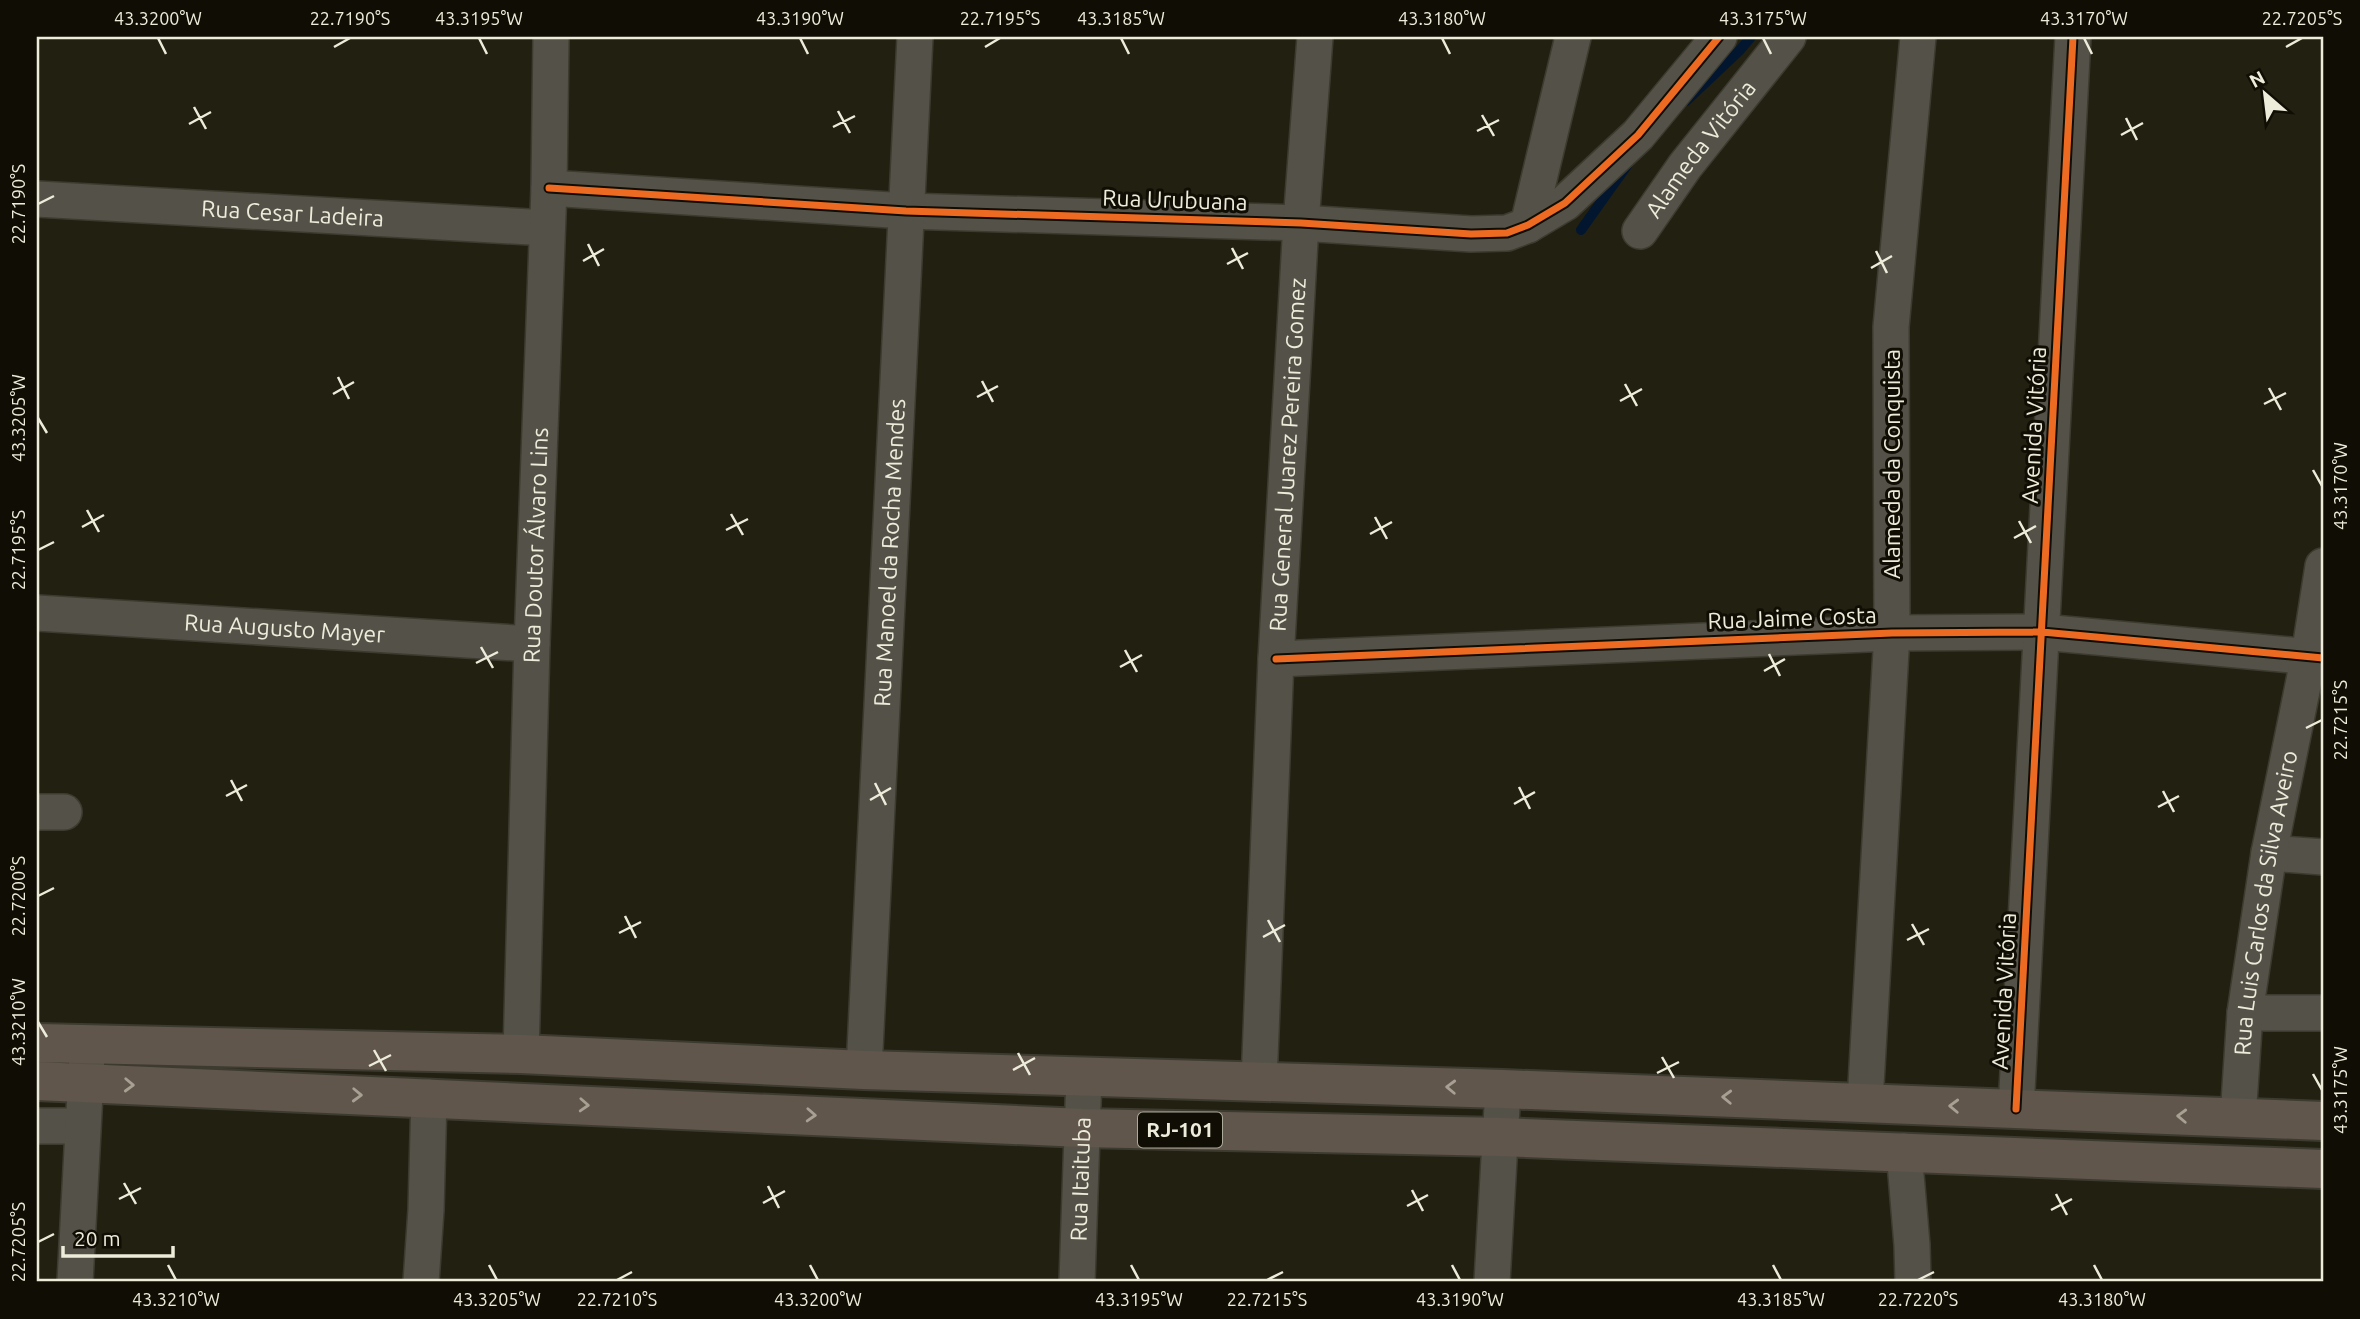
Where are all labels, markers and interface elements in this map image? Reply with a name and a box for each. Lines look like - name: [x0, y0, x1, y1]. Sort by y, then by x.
- text: 43.3200°W: [114, 8, 202, 28]
- text: 22.7190°S: [310, 8, 390, 28]
- text: 43.3195°W: [435, 8, 523, 28]
- text: 43.3190°W: [756, 8, 844, 28]
- text: 22.7195°S: [960, 8, 1040, 28]
- text: 43.3185°W: [1077, 8, 1165, 28]
- text: 43.3180°W: [1398, 8, 1486, 28]
- text: 43.3175°W: [1719, 8, 1807, 28]
- text: 43.3170°W: [2040, 8, 2128, 28]
- text: 22.7205°S: [2262, 8, 2342, 28]
- north arrow: [2230, 60, 2300, 130]
- text: N: [2246, 66, 2268, 92]
- street label: Alameda Vitória: [1640, 75, 1760, 222]
- text: 22.7190°S: [8, 164, 28, 244]
- street label: Rua Urubuana: [1102, 184, 1248, 215]
- street label: Rua Cesar Ladeira: [201, 195, 385, 231]
- street label: Rua General Juarez Pereira Gomez: [1265, 277, 1310, 632]
- street label: Avenida Vitória: [2017, 346, 2050, 504]
- street label: Alameda da Conquista: [1879, 349, 1904, 579]
- text: 43.3205°W: [8, 374, 28, 462]
- street label: Rua Manoel da Rocha Mendes: [869, 398, 909, 707]
- street label: Rua Doutor Álvaro Lins: [518, 427, 552, 663]
- text: 43.3170°W: [2330, 442, 2350, 530]
- text: 22.7195°S: [8, 510, 28, 590]
- street label: Rua Jaime Costa: [1707, 602, 1877, 633]
- street label: Rua Augusto Mayer: [183, 609, 386, 647]
- text: 22.7215°S: [2330, 680, 2350, 760]
- street label: Rua Luis Carlos da Silva Aveiro: [2229, 748, 2302, 1056]
- text: 22.7200°S: [8, 856, 28, 936]
- street label: Avenida Vitória: [1987, 912, 2020, 1070]
- text: 43.3210°W: [8, 978, 28, 1066]
- text: 43.3175°W: [2330, 1046, 2350, 1134]
- one-way arrow: [124, 1078, 135, 1093]
- one-way arrow: [1445, 1080, 1456, 1095]
- one-way arrow: [351, 1087, 362, 1102]
- one-way arrow: [1721, 1090, 1732, 1105]
- one-way arrow: [579, 1097, 590, 1112]
- one-way arrow: [1949, 1099, 1960, 1114]
- one-way arrow: [806, 1108, 817, 1123]
- one-way arrow: [2176, 1108, 2187, 1123]
- road number: RJ-101: [1138, 1112, 1222, 1148]
- street label: Rua Itaituba: [1065, 1116, 1095, 1242]
- text: 22.7205°S: [8, 1202, 28, 1282]
- scale bar: [63, 1214, 173, 1258]
- text: 20 m: [74, 1226, 121, 1250]
- text: 43.3210°W: [132, 1289, 220, 1309]
- text: 43.3205°W: [453, 1289, 541, 1309]
- text: 22.7210°S: [577, 1289, 657, 1309]
- text: 43.3200°W: [774, 1289, 862, 1309]
- text: 43.3195°W: [1095, 1289, 1183, 1309]
- text: 22.7215°S: [1227, 1289, 1307, 1309]
- text: 43.3190°W: [1416, 1289, 1504, 1309]
- text: 43.3185°W: [1737, 1289, 1825, 1309]
- text: 22.7220°S: [1878, 1289, 1958, 1309]
- text: 43.3180°W: [2058, 1289, 2146, 1309]

